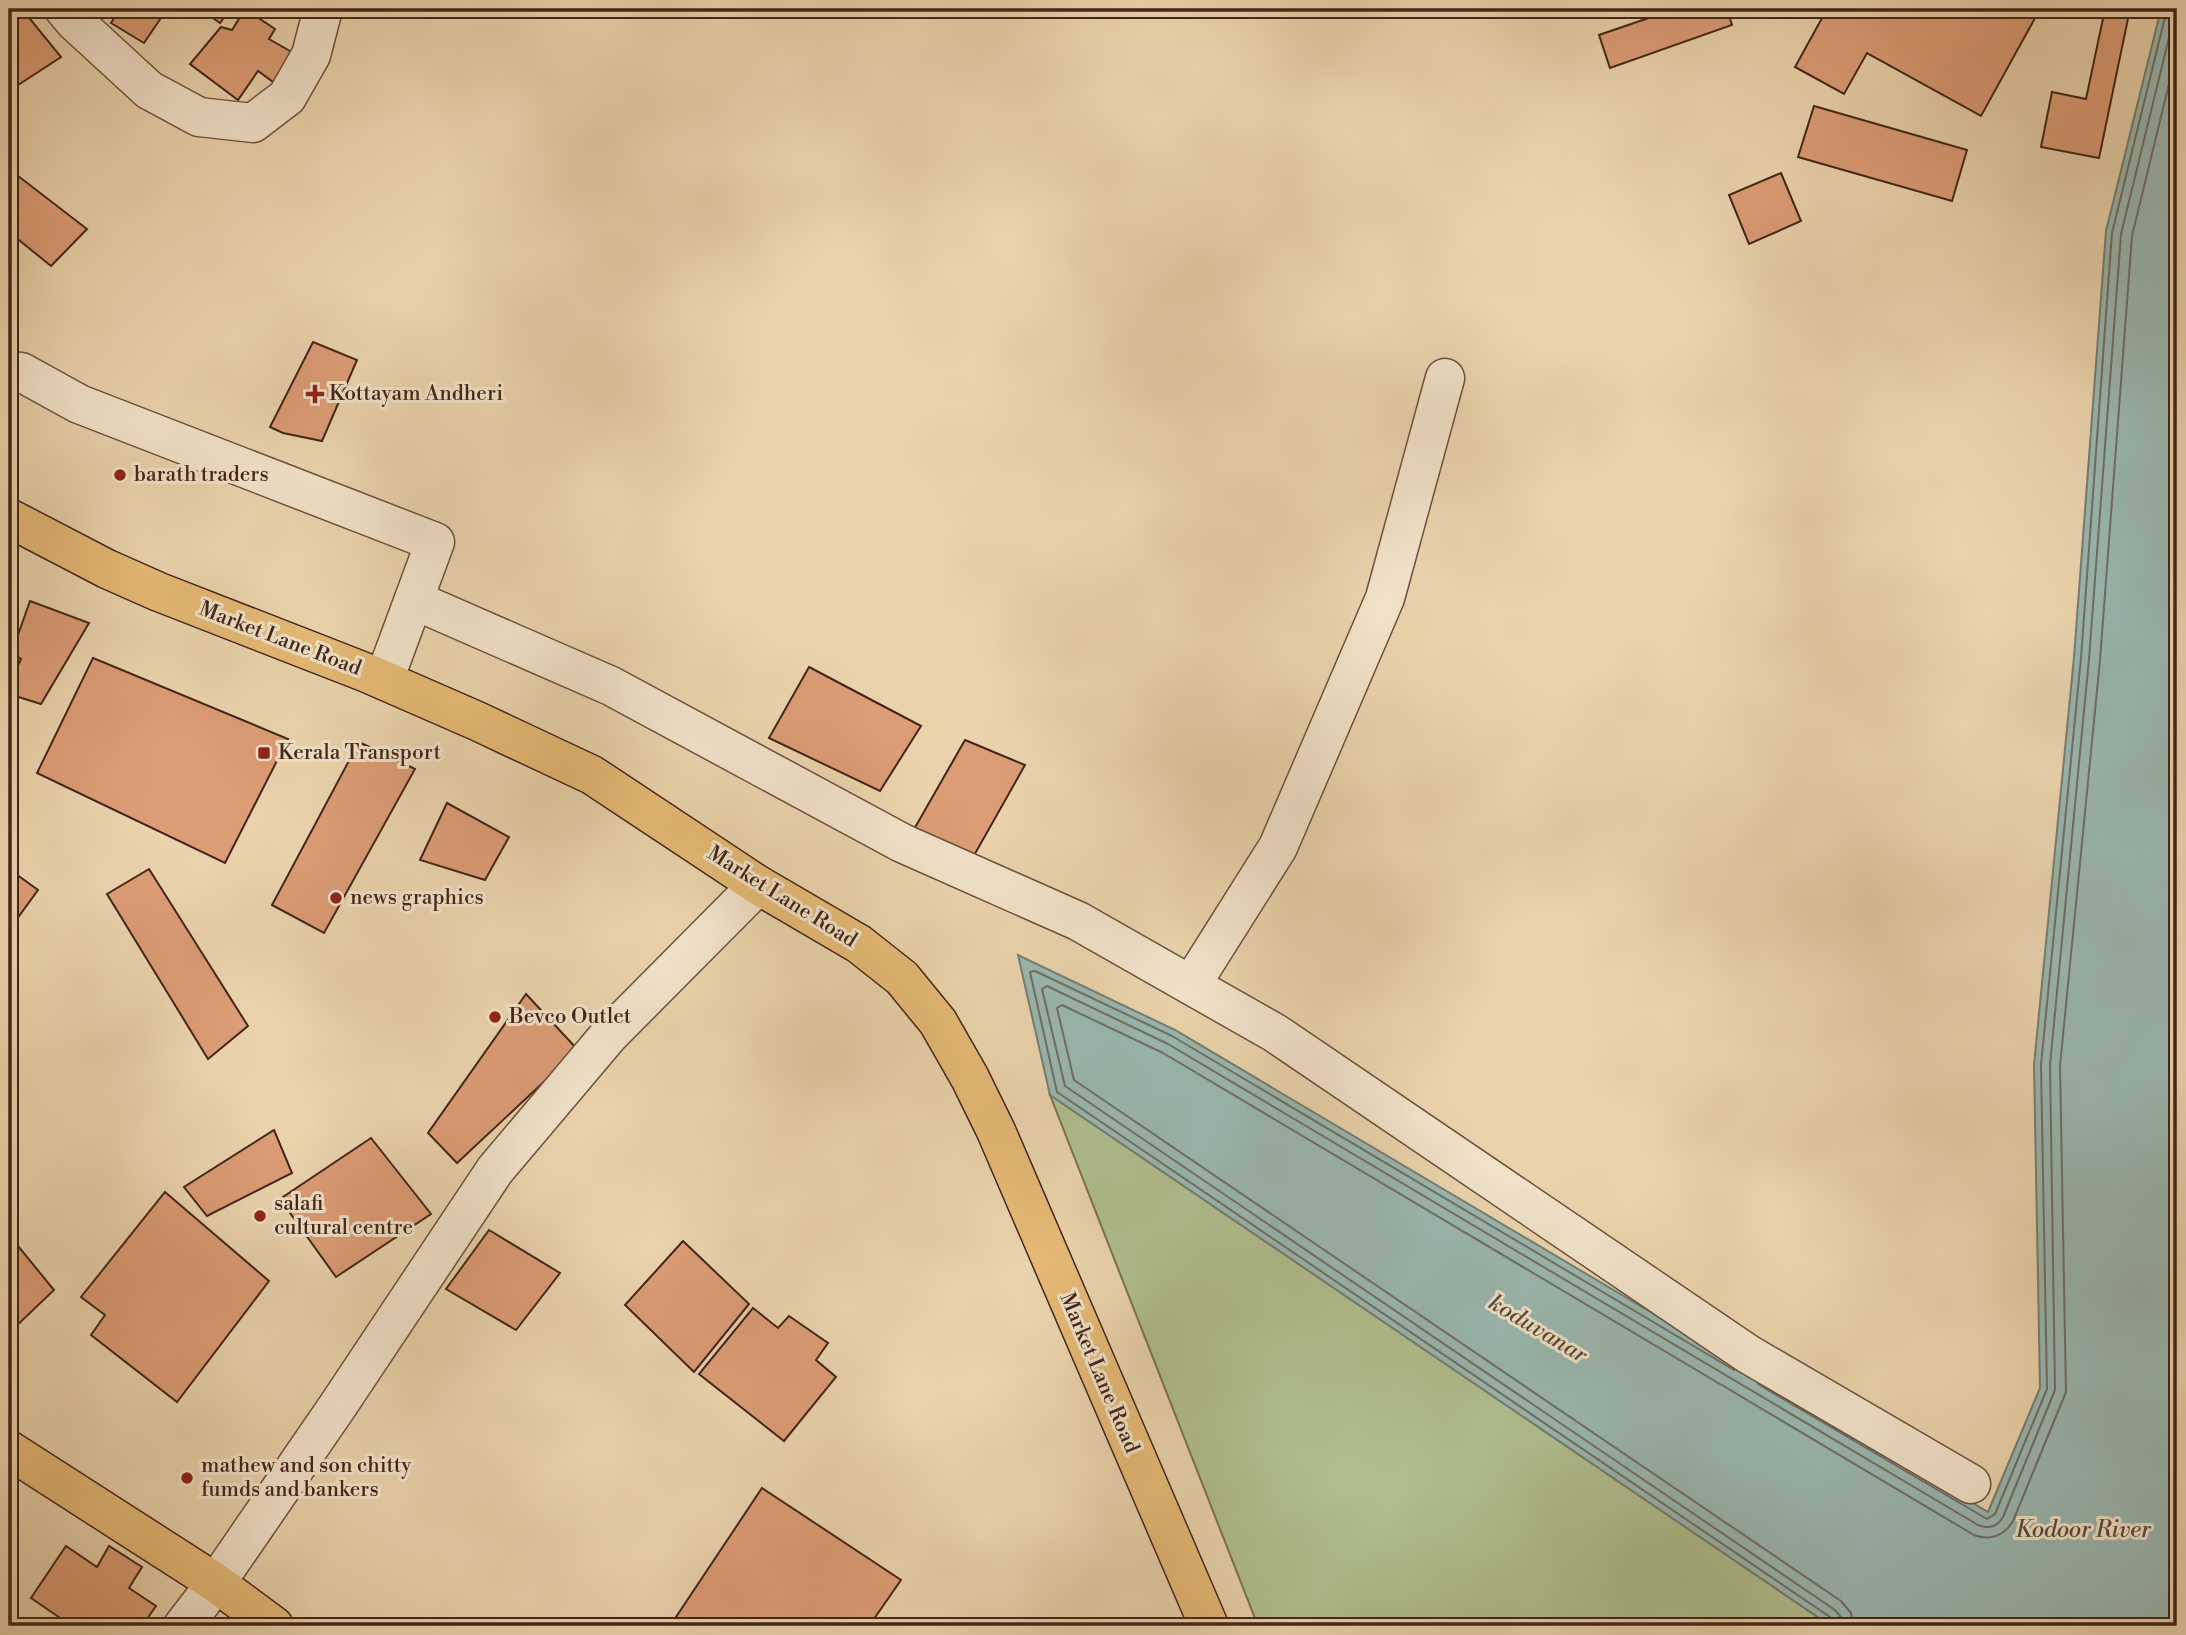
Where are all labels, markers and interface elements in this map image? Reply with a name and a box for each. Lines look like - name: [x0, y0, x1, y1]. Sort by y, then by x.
- place label: Kottayam Andheri: [329, 381, 503, 407]
- marker: Kottayam Andheri: [307, 386, 323, 402]
- place label: barath traders: [134, 462, 269, 488]
- marker: barath traders: [112, 467, 128, 483]
- street label: Market Lane Road: [195, 596, 365, 682]
- place label: Kerala Transport: [278, 740, 441, 766]
- marker: Kerala Transport: [256, 745, 272, 761]
- street label: Market Lane Road: [702, 840, 862, 954]
- place label: news graphics: [350, 885, 484, 911]
- marker: news graphics: [328, 890, 344, 906]
- place label: Bevco Outlet: [508, 1004, 632, 1030]
- marker: Bevco Outlet: [487, 1009, 503, 1025]
- place label: salafi cultural centre: [274, 1191, 413, 1241]
- marker: salafi cultural centre: [252, 1208, 268, 1224]
- street label: Market Lane Road: [1053, 1289, 1145, 1457]
- water label: koduvanar: [1484, 1289, 1593, 1370]
- place label: mathew and son chitty fumds and bankers: [201, 1453, 412, 1503]
- marker: mathew and son chitty fumds and bankers: [179, 1470, 195, 1486]
- water label: Kodoor River: [2015, 1516, 2152, 1544]

